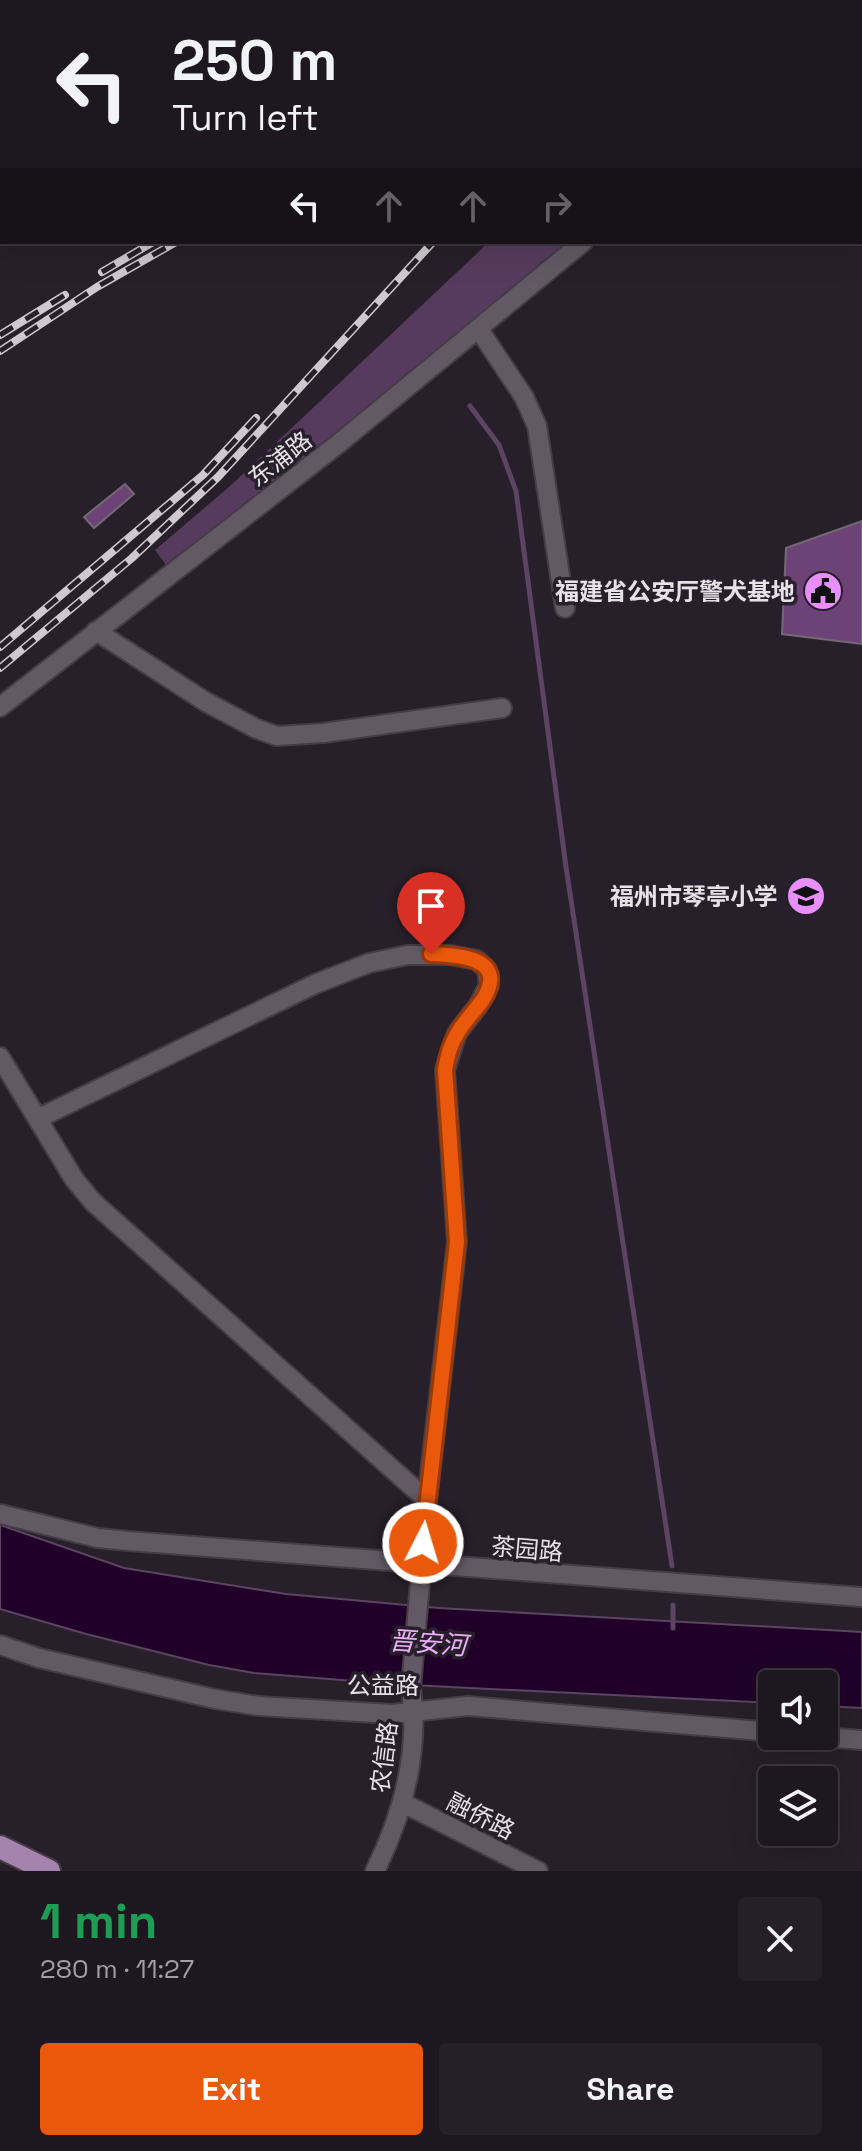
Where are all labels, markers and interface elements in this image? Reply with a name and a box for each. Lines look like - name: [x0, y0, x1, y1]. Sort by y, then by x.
- text: 250 m: [172, 25, 337, 96]
- icon: left: [40, 32, 144, 136]
- text: Turn left: [172, 95, 319, 141]
- icon: left: [283, 184, 327, 228]
- icon: ahead: [367, 184, 411, 228]
- icon: ahead: [451, 184, 495, 228]
- icon: right: [535, 184, 579, 228]
- street label: 东浦路: [242, 425, 318, 493]
- public building icon: 福建省公安厅警犬基地: [802, 570, 844, 612]
- place label: 福建省公安厅警犬基地: [555, 576, 795, 607]
- pin: [397, 872, 465, 954]
- school or university icon: 福州市琴亭小学: [785, 875, 827, 917]
- place label: 福州市琴亭小学: [610, 881, 778, 912]
- icon: arrive: [409, 884, 453, 928]
- position arrow: [381, 1501, 465, 1585]
- street label: 茶园路: [490, 1530, 564, 1568]
- water label: 晋安河: [388, 1623, 473, 1663]
- street label: 公益路: [347, 1670, 419, 1701]
- map controls: [758, 1670, 838, 1846]
- button: sound: [758, 1670, 838, 1750]
- street label: 农信路: [364, 1719, 404, 1795]
- button: layers: [758, 1766, 838, 1846]
- street label: 融侨路: [442, 1786, 520, 1846]
- text: 1 min: [40, 1891, 157, 1952]
- button: close: [738, 1897, 822, 1981]
- text: 280 m · 11:27: [40, 1952, 194, 1986]
- button: Exit: [40, 2043, 423, 2135]
- button: Share: [439, 2043, 822, 2135]

